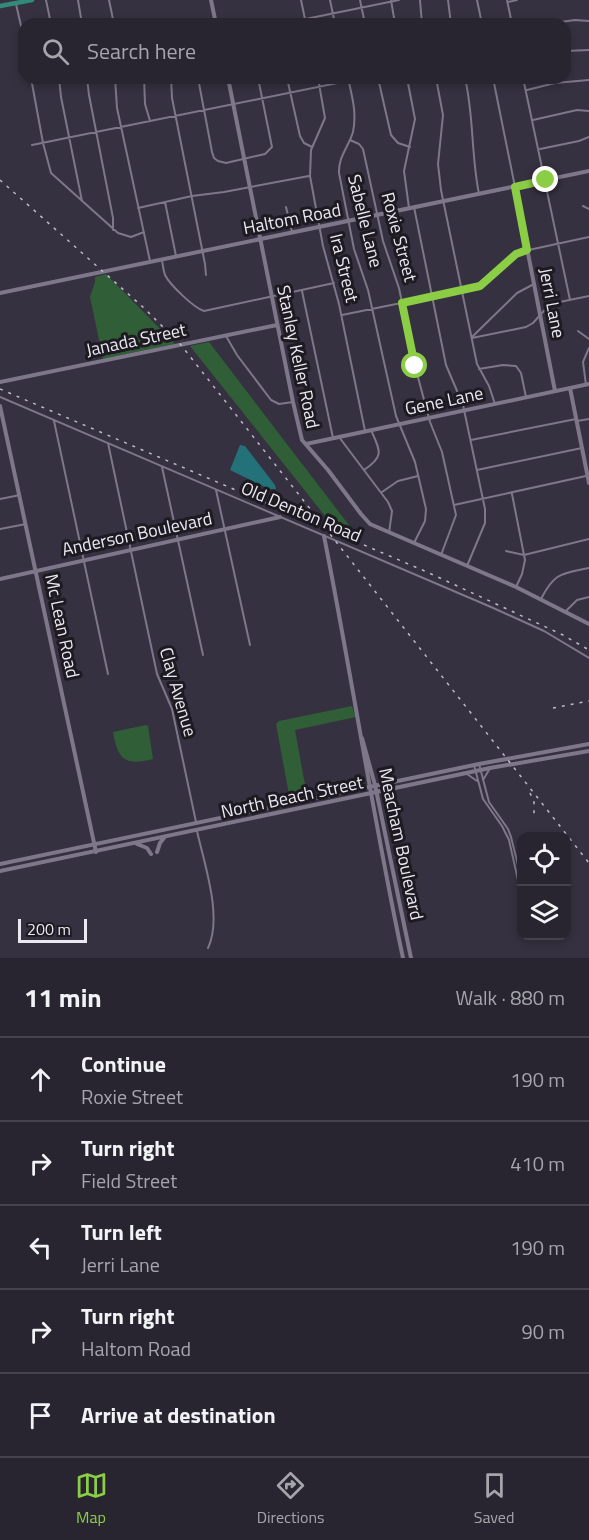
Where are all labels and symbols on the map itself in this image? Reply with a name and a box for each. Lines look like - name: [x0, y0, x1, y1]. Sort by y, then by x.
- route end: [532, 166, 558, 192]
- street label: Sabelle Lane: [341, 171, 390, 270]
- street label: Roxie Street: [375, 189, 425, 285]
- street label: Haltom Road: [241, 196, 343, 241]
- street label: Ira Street: [323, 231, 366, 306]
- street label: Jerri Lane: [532, 265, 573, 340]
- street label: Stanley Keller Road: [270, 283, 327, 431]
- street label: Janada Street: [83, 316, 189, 363]
- route start: [401, 352, 427, 378]
- street label: Gene Lane: [402, 379, 485, 422]
- street label: Old Denton Road: [237, 474, 365, 549]
- street label: Anderson Boulevard: [59, 504, 215, 563]
- street label: Mc Lean Road: [38, 571, 87, 681]
- street label: Clay Avenue: [153, 644, 204, 740]
- street label: Meacham Boulevard: [372, 765, 431, 923]
- street label: North Beach Street: [218, 768, 366, 825]
- scale bar: [18, 916, 87, 944]

